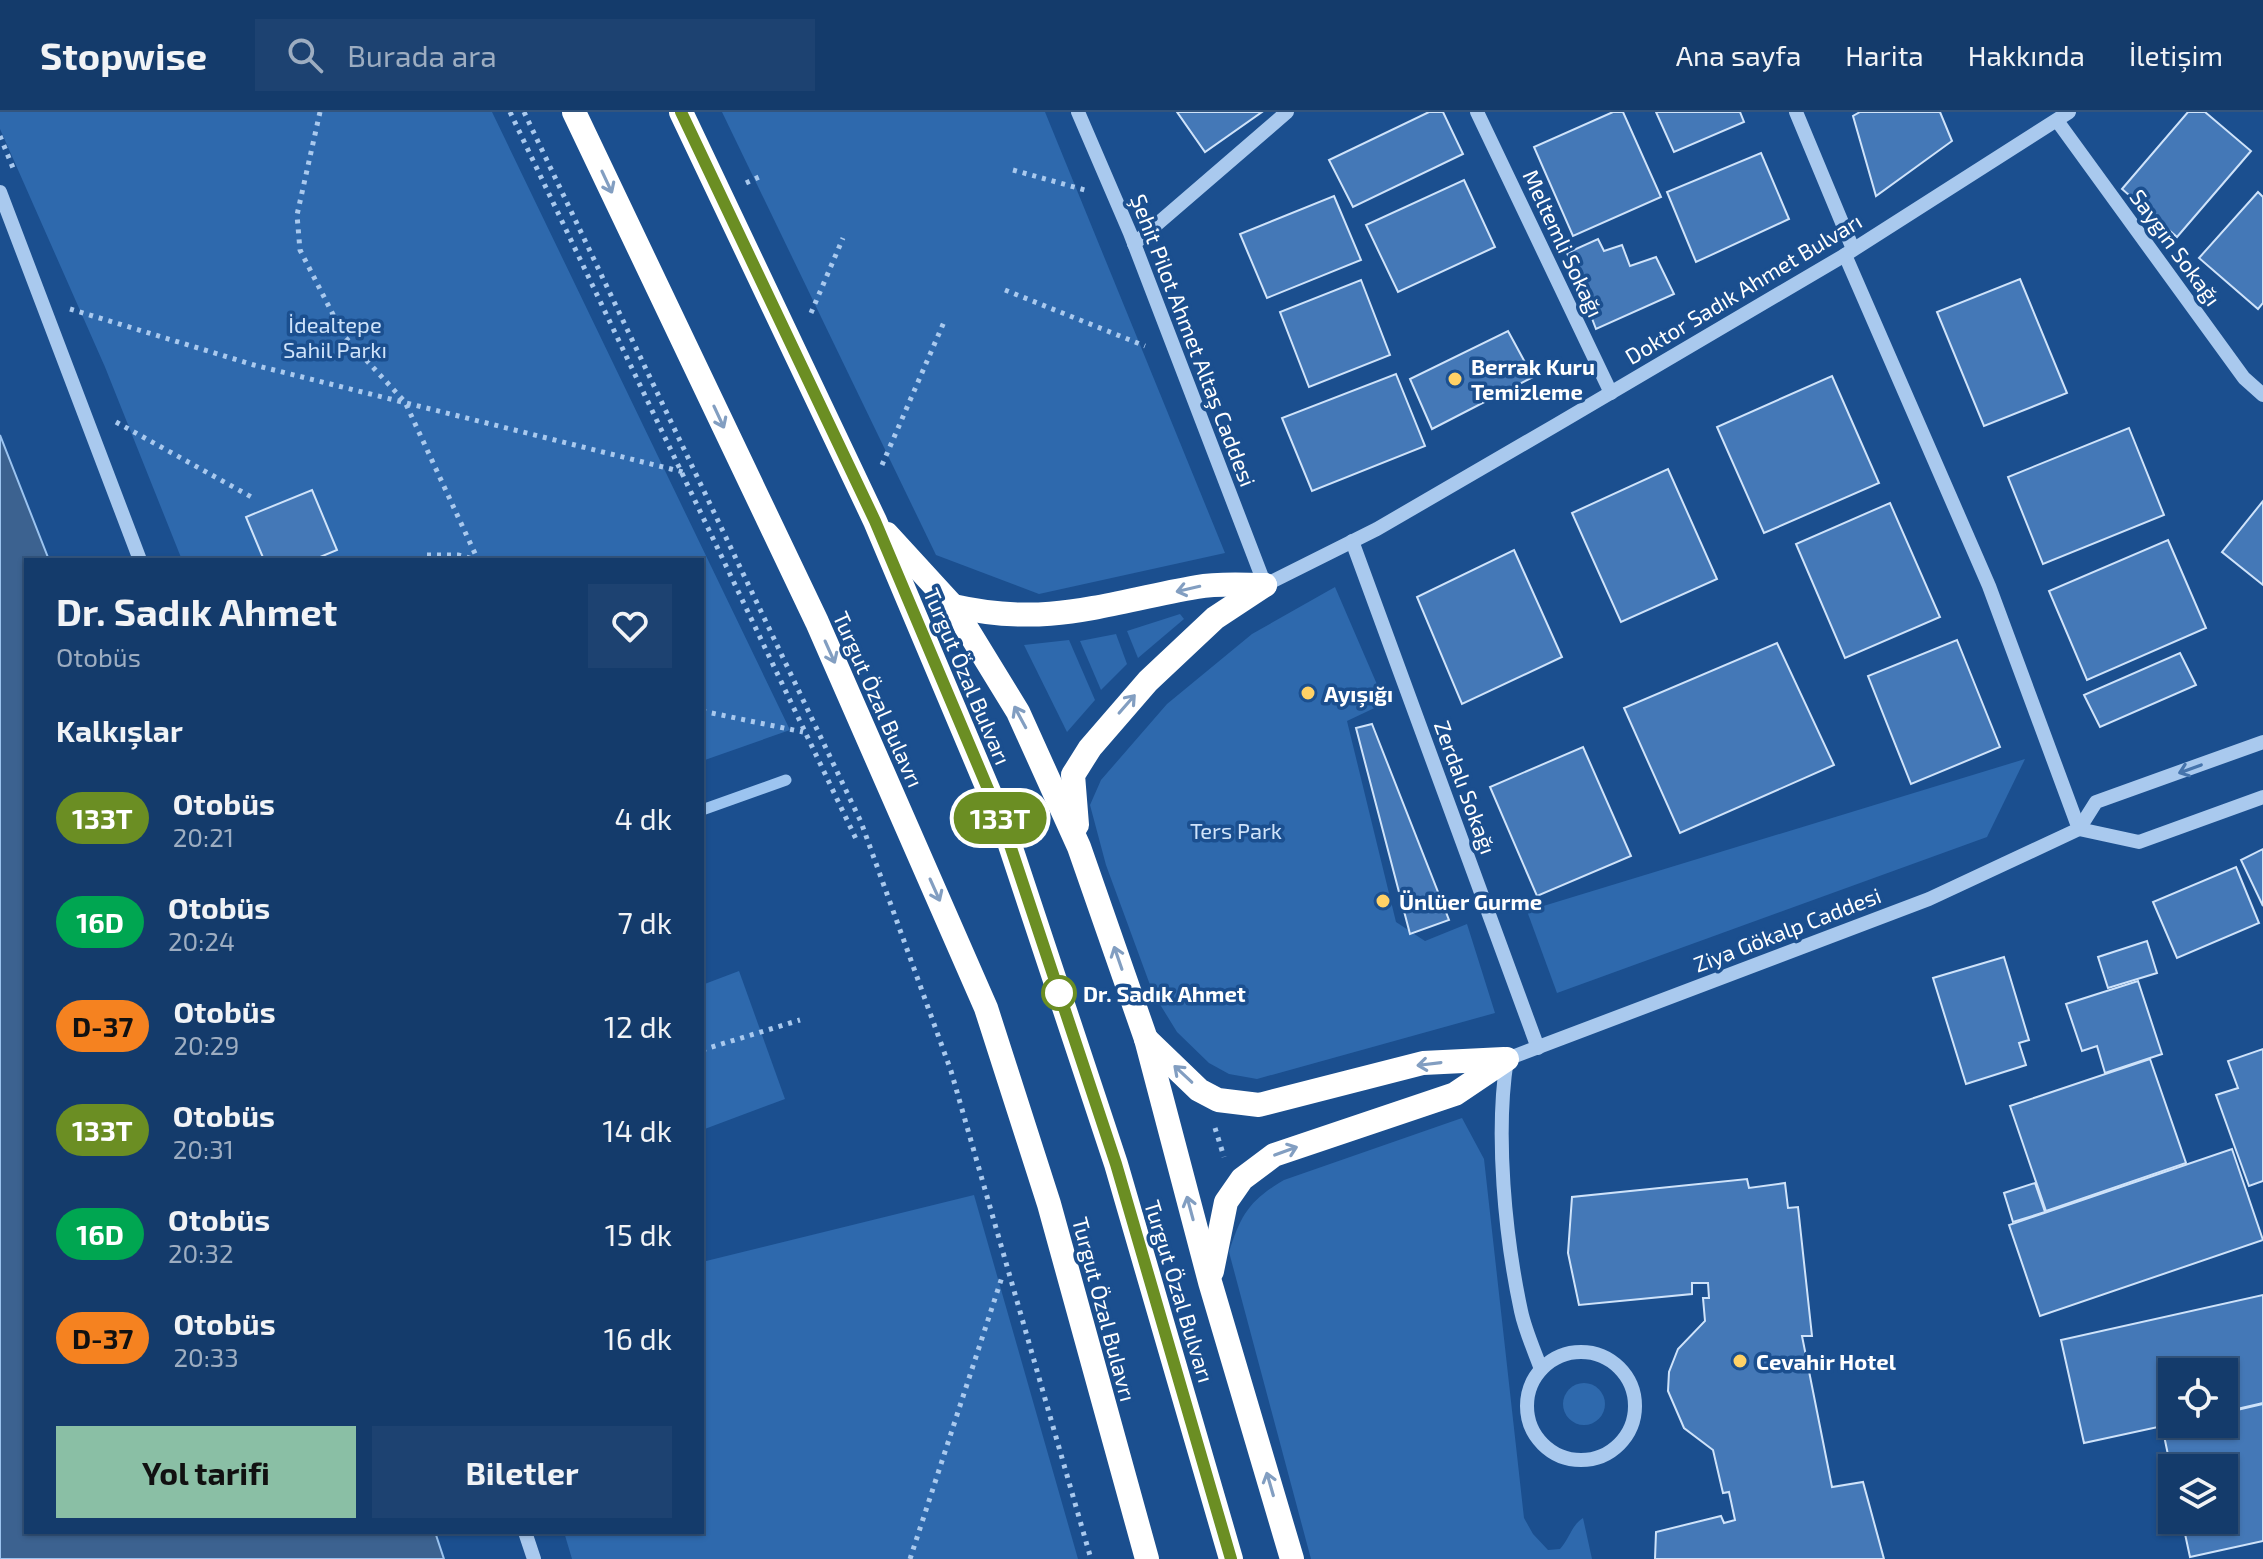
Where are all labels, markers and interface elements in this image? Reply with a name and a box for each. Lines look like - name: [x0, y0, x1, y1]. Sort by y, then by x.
- search box: [255, 19, 815, 91]
- text: Stopwise: [40, 32, 207, 78]
- icon: search: [283, 33, 327, 77]
- text: Burada ara: [347, 37, 497, 73]
- text: Ana sayfa: [1676, 38, 1801, 72]
- text: Harita: [1845, 38, 1924, 72]
- text: Hakkında: [1968, 38, 2085, 72]
- text: İletişim: [2129, 38, 2223, 72]
- street label: Meltemli Sokağı: [1518, 165, 1610, 321]
- one-way arrow: [600, 170, 615, 194]
- street label: Saygın Sokağı: [2125, 184, 2227, 310]
- street label: Şehit Pilot Ahmet Altaş Caddesi: [1124, 190, 1262, 491]
- street label: Doktor Sadık Ahmet Bulvarı: [1620, 207, 1866, 369]
- park label: İdealtepe Sahil Parkı: [283, 311, 387, 362]
- place label: Berrak Kuru Temizleme: [1471, 353, 1595, 404]
- marker: Berrak Kuru Temizleme: [1446, 370, 1464, 388]
- one-way arrow: [712, 405, 727, 429]
- one-way arrow: [1175, 582, 1201, 597]
- button: heart: [588, 584, 672, 668]
- street label: Turgut Özal Bulvarı: [919, 584, 1017, 768]
- text: Dr. Sadık Ahmet: [56, 588, 337, 634]
- street label: Turgut Özal Bulavrı: [829, 607, 929, 791]
- one-way arrow: [824, 639, 839, 664]
- text: Otobüs: [56, 641, 141, 672]
- place label: Ayışığı: [1324, 680, 1393, 708]
- marker: Ayışığı: [1299, 684, 1317, 702]
- one-way arrow: [1118, 695, 1136, 715]
- one-way arrow: [1011, 706, 1027, 730]
- text: Kalkışlar: [56, 712, 183, 748]
- street label: Zerdalı Sokağı: [1430, 717, 1502, 857]
- one-way arrow: [2177, 762, 2202, 777]
- text: Otobüs: [173, 785, 275, 821]
- line badge: 133T: [944, 792, 1056, 844]
- text: 4 dk: [614, 800, 672, 836]
- text: 133T: [72, 801, 133, 835]
- text: 133T: [970, 801, 1030, 835]
- park label: Ters Park: [1190, 817, 1282, 843]
- text: 20:21: [173, 821, 234, 852]
- one-way arrow: [928, 878, 943, 902]
- street label: Ziya Gökalp Caddesi: [1690, 881, 1884, 977]
- place label: Ünlüer Gurme: [1399, 888, 1542, 914]
- text: Otobüs: [168, 889, 270, 925]
- marker: Ünlüer Gurme: [1374, 892, 1392, 910]
- text: 7 dk: [617, 904, 672, 940]
- text: 16D: [76, 905, 124, 939]
- text: 20:24: [168, 925, 235, 956]
- one-way arrow: [1109, 946, 1124, 971]
- marker: Dr. Sadık Ahmet: [1042, 976, 1076, 1010]
- place label: Dr. Sadık Ahmet: [1083, 980, 1246, 1006]
- text: Otobüs: [173, 993, 276, 1029]
- text: 12 dk: [604, 1008, 672, 1044]
- text: D-37: [72, 1009, 133, 1043]
- text: 20:29: [173, 1029, 239, 1060]
- one-way arrow: [1416, 1056, 1443, 1071]
- one-way arrow: [1173, 1065, 1193, 1084]
- text: Otobüs: [173, 1097, 275, 1133]
- text: 14 dk: [602, 1112, 672, 1148]
- text: 133T: [72, 1113, 133, 1147]
- text: 20:31: [173, 1133, 234, 1164]
- one-way arrow: [1273, 1143, 1298, 1158]
- one-way arrow: [1181, 1195, 1196, 1221]
- street label: Turgut Özal Bulvarı: [1140, 1197, 1220, 1385]
- text: Otobüs: [168, 1201, 270, 1237]
- street label: Turgut Özal Bulavrı: [1068, 1214, 1142, 1404]
- text: 15 dk: [605, 1216, 672, 1252]
- text: 16D: [76, 1217, 124, 1251]
- text: 20:32: [168, 1237, 234, 1268]
- text: Otobüs: [173, 1305, 276, 1341]
- text: 16 dk: [604, 1320, 672, 1356]
- text: D-37: [72, 1321, 133, 1355]
- text: 20:33: [173, 1341, 239, 1372]
- place label: Cevahir Hotel: [1756, 1348, 1897, 1374]
- marker: Cevahir Hotel: [1731, 1352, 1749, 1370]
- map controls: [2158, 1358, 2238, 1534]
- button: locate: [2158, 1358, 2238, 1438]
- button: Yol tarifi: [56, 1426, 356, 1518]
- button: Biletler: [372, 1426, 672, 1518]
- button: layers: [2158, 1454, 2238, 1534]
- one-way arrow: [1262, 1472, 1277, 1498]

